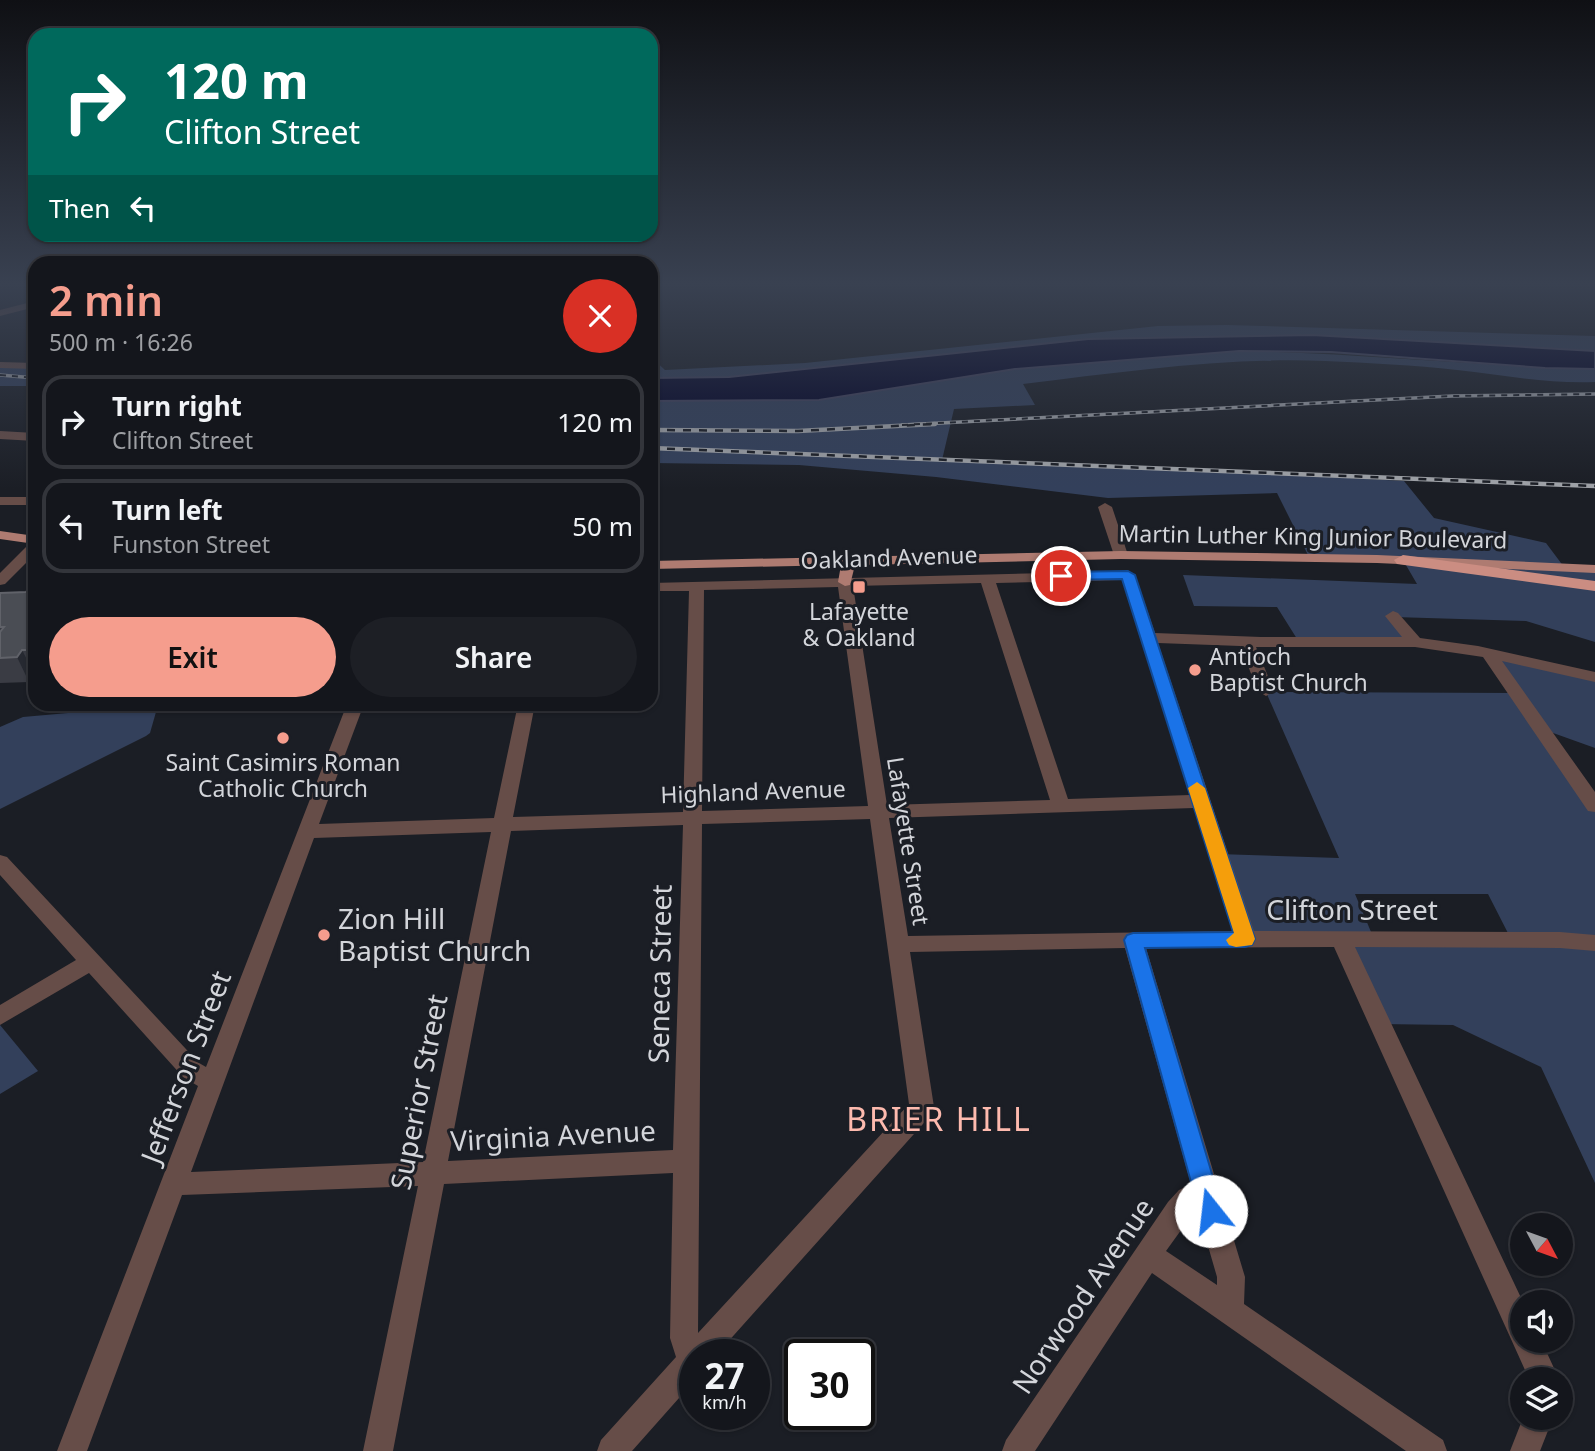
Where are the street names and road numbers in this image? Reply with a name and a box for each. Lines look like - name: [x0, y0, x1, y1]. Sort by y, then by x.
- street label: Martin Luther King Junior Boulevard: [1118, 517, 1508, 555]
- street label: Oakland Avenue: [800, 538, 978, 576]
- street label: Lafayette Street: [880, 754, 938, 927]
- street label: Highland Avenue: [660, 772, 846, 810]
- street label: Seneca Street: [638, 884, 680, 1064]
- street label: Clifton Street: [1266, 890, 1438, 928]
- street label: Jefferson Street: [130, 965, 239, 1171]
- street label: Superior Street: [380, 991, 456, 1193]
- street label: Virginia Avenue: [449, 1111, 657, 1159]
- street label: Norwood Avenue: [1003, 1190, 1162, 1401]

